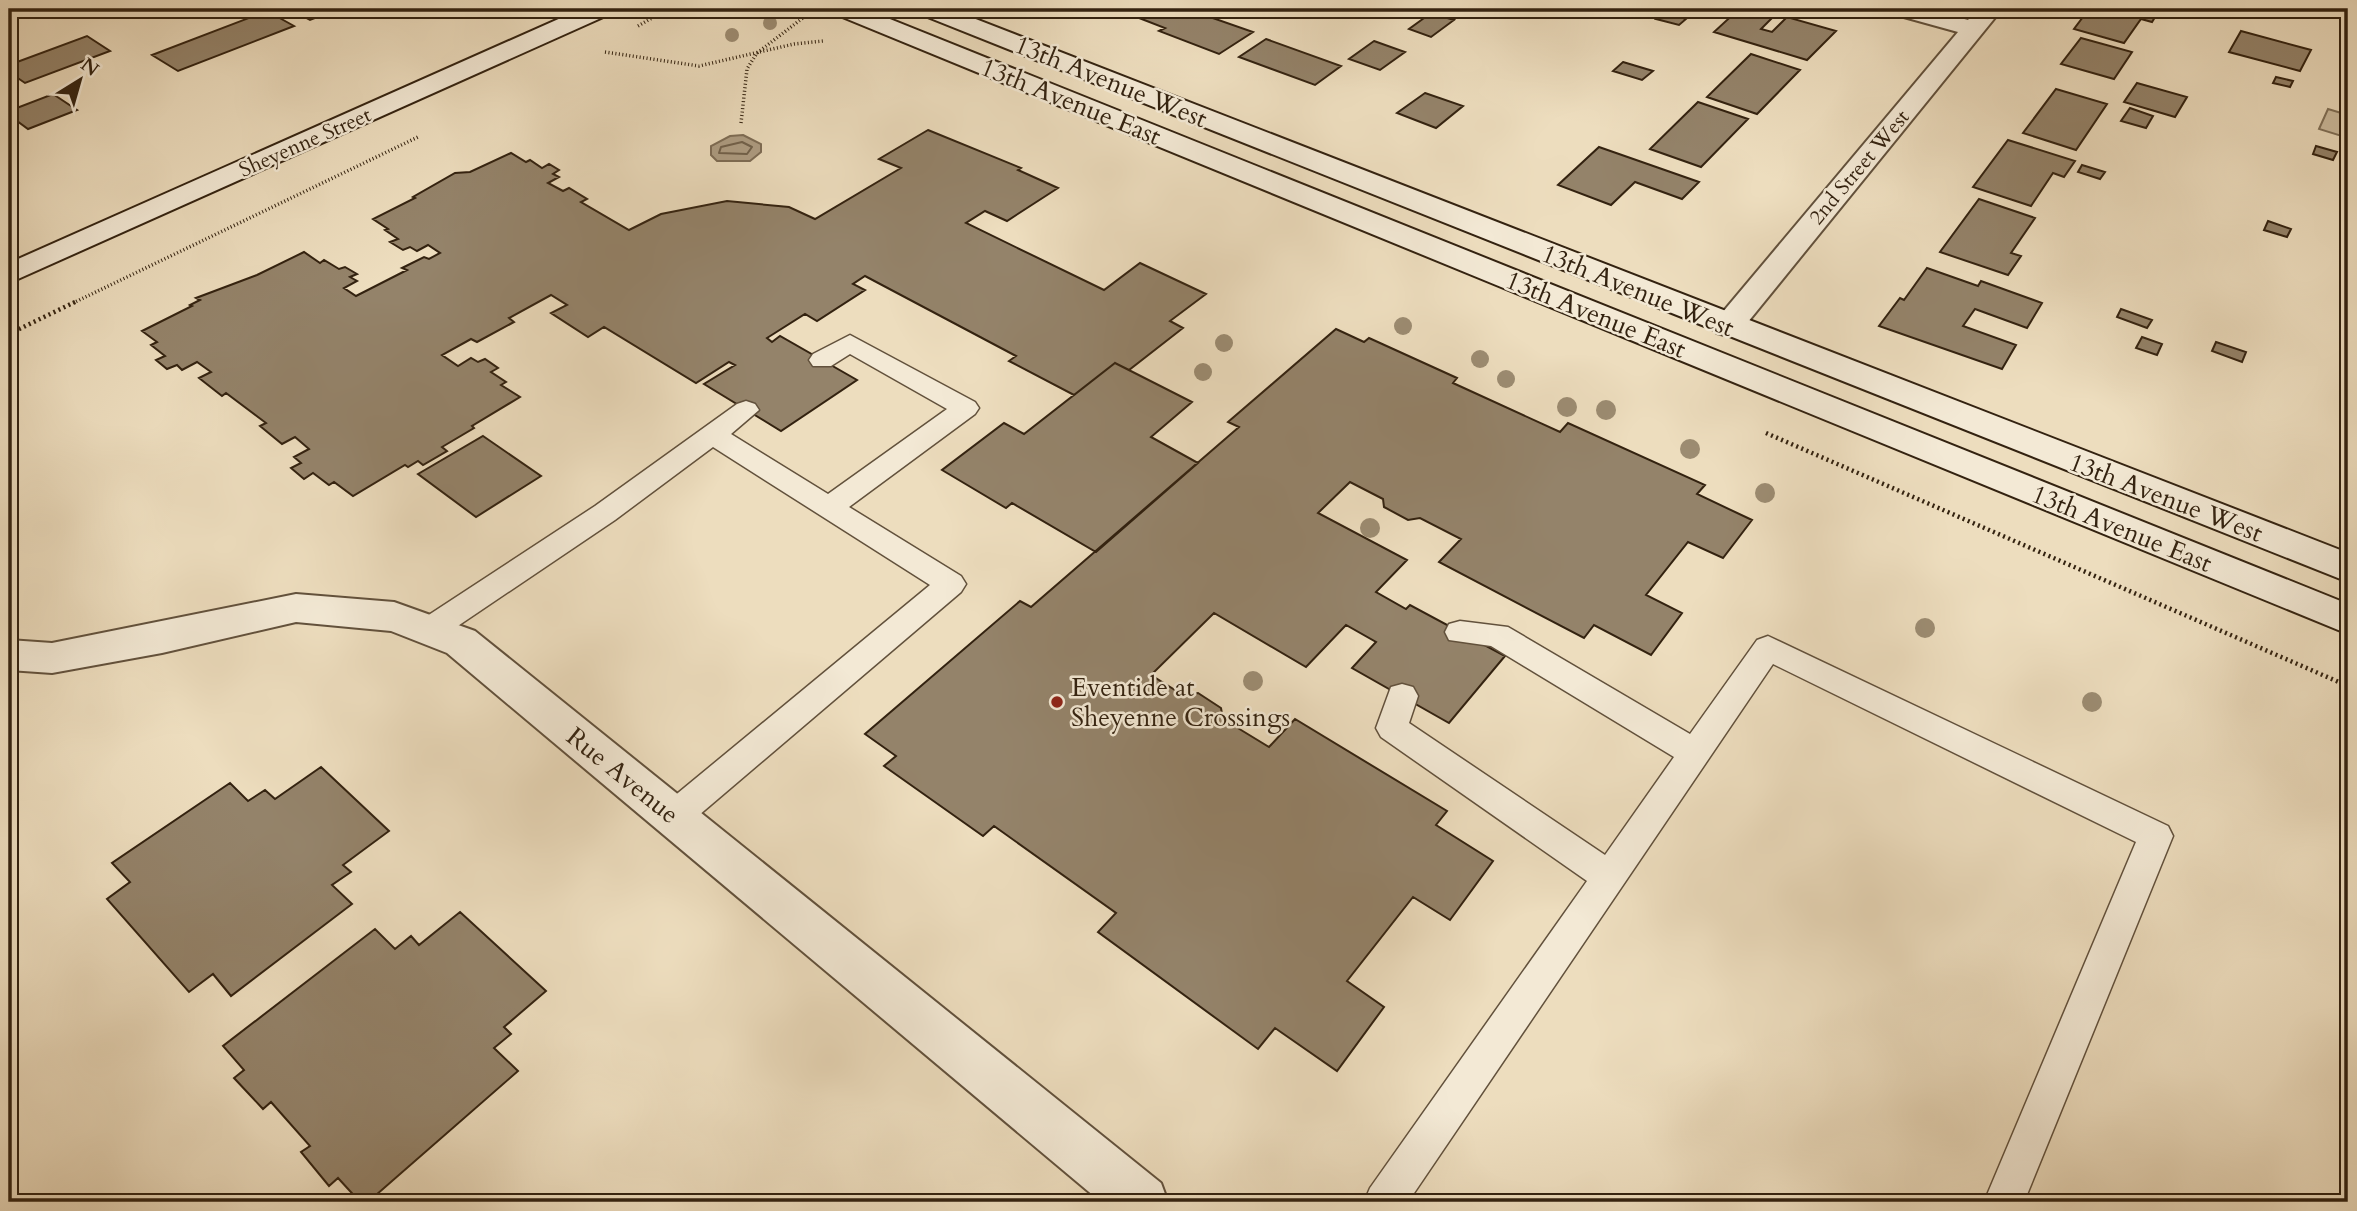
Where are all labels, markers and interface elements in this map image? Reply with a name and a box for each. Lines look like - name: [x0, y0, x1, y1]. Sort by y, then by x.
- street label: 13th Avenue West: [1009, 27, 1212, 136]
- north arrow: [46, 46, 116, 116]
- street label: 13th Avenue East: [975, 49, 1166, 154]
- text: N: [75, 52, 104, 83]
- street label: Sheyenne Street: [235, 100, 376, 185]
- street label: 2nd Street West: [1803, 103, 1916, 231]
- street label: 13th Avenue West: [1536, 236, 1739, 345]
- street label: 13th Avenue East: [1500, 262, 1691, 367]
- street label: 13th Avenue West: [2064, 444, 2268, 551]
- street label: 13th Avenue East: [2026, 476, 2217, 581]
- place label: Eventide at Sheyenne Crossings: [1071, 670, 1290, 735]
- marker: Eventide at Sheyenne Crossings: [1049, 694, 1065, 710]
- street label: Rue Avenue: [559, 719, 686, 832]

